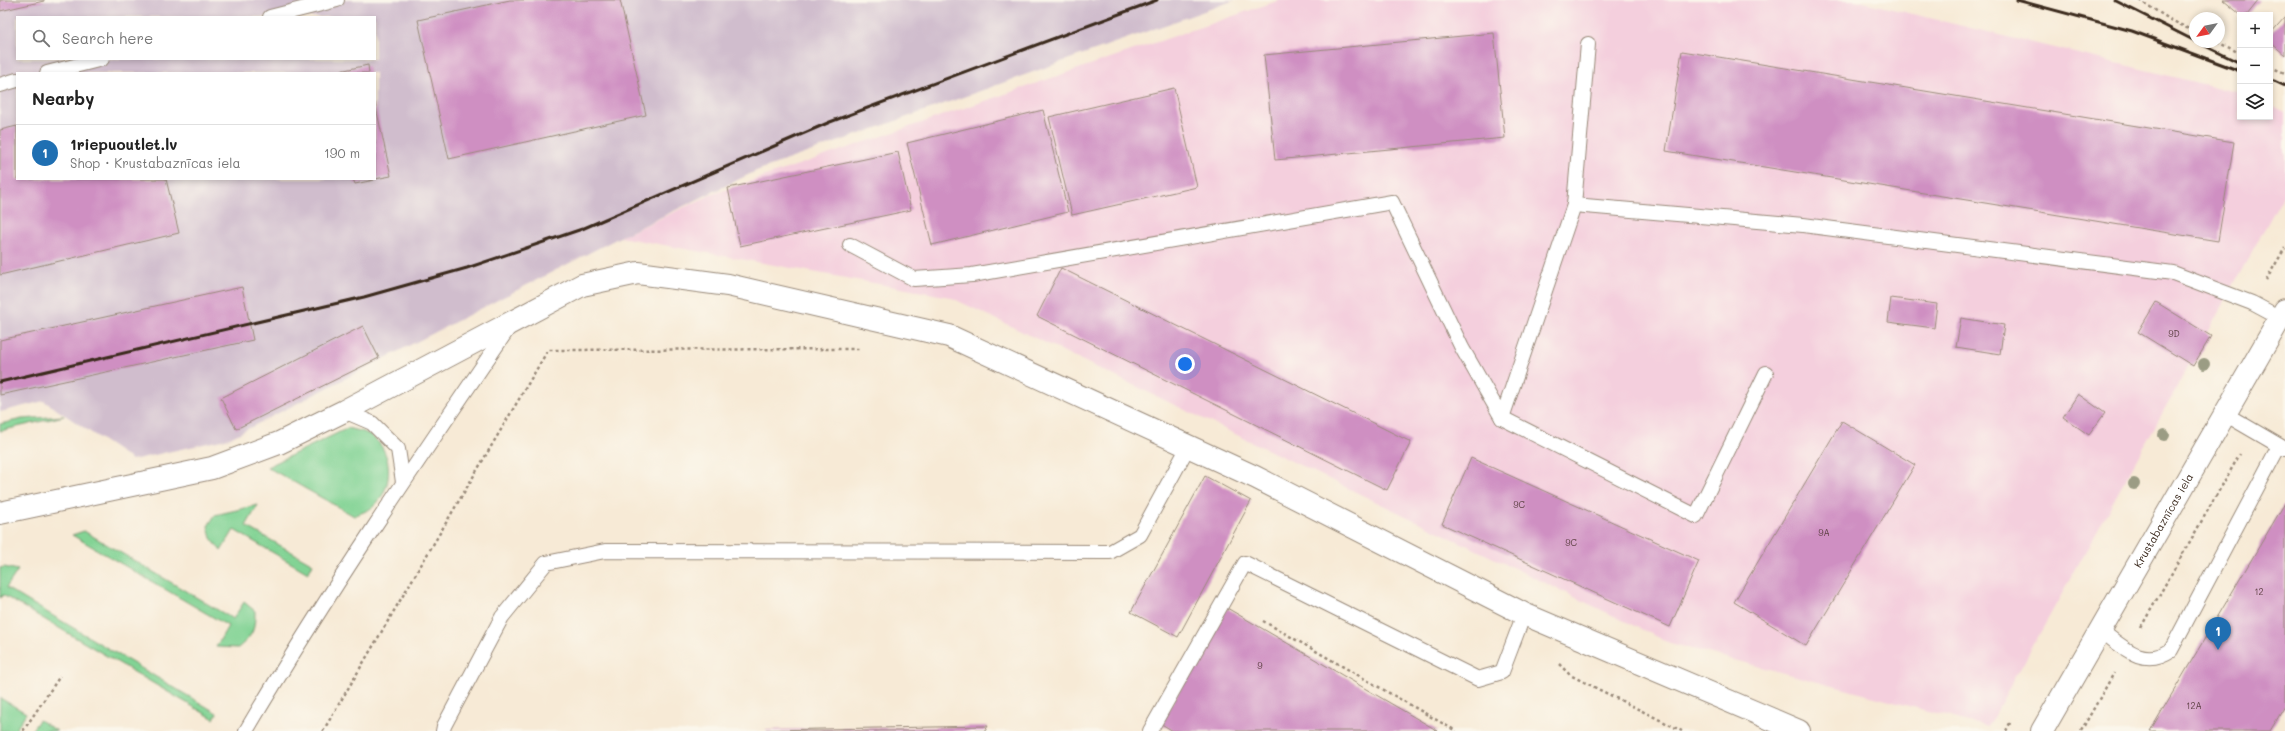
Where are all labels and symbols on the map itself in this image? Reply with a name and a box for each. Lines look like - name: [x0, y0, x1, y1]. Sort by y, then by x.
- north arrow: [2189, 12, 2225, 48]
- house number: 9D: [2168, 328, 2180, 339]
- your location: [1175, 354, 1195, 374]
- street label: Krustabaznīcas iela: [2130, 470, 2196, 570]
- house number: 9C: [1513, 499, 1525, 510]
- house number: 9A: [1818, 527, 1830, 538]
- house number: 9C: [1565, 537, 1577, 548]
- house number: 12: [2254, 586, 2264, 597]
- pin: 1: [2205, 617, 2231, 650]
- house number: 9: [1257, 660, 1263, 671]
- house number: 12A: [2186, 700, 2202, 711]

